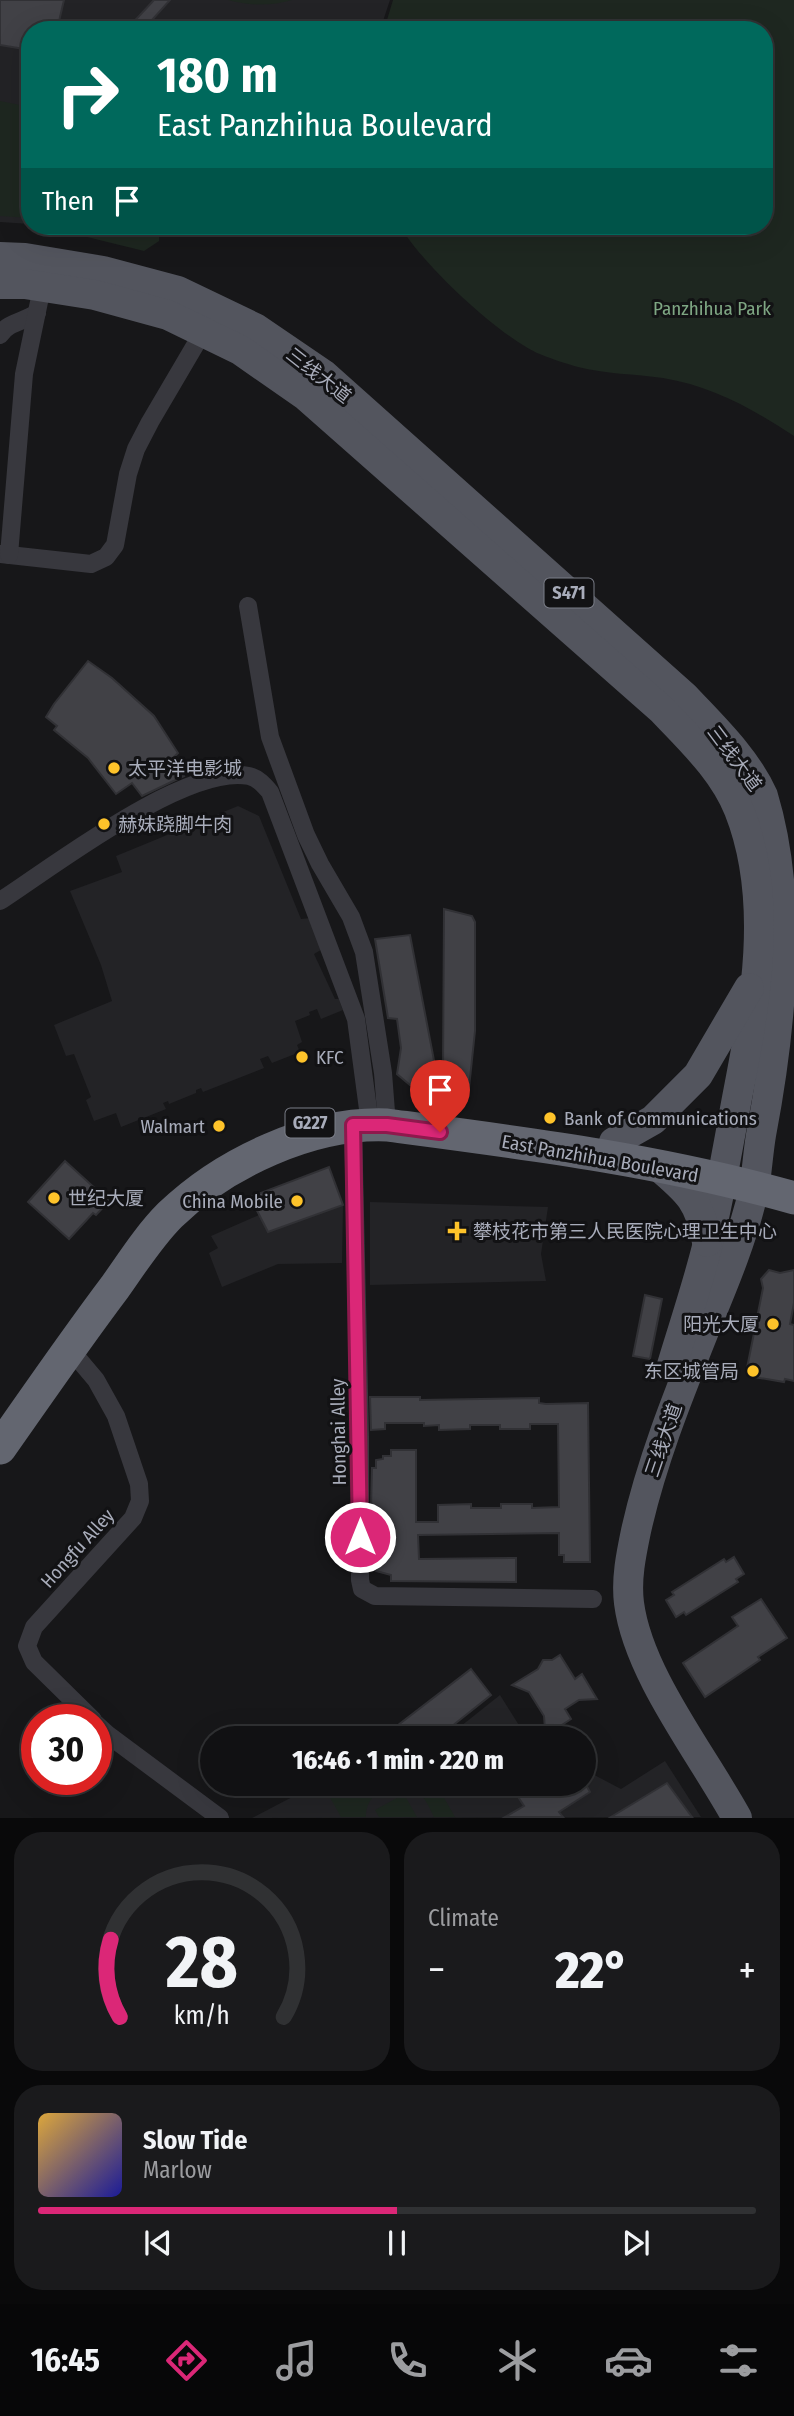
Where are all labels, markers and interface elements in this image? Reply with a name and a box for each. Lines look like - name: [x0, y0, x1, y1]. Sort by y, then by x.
- text: 180 m: [157, 46, 278, 105]
- icon: right: [42, 49, 133, 140]
- text: East Panzhihua Boulevard: [157, 106, 493, 144]
- icon: arrive: [108, 182, 146, 220]
- text: Then: [42, 186, 94, 217]
- park label: Panzhihua Park: [653, 297, 771, 320]
- street label: 三线大道: [282, 343, 356, 408]
- road number: S471: [544, 578, 594, 608]
- street label: 三线大道: [703, 721, 767, 796]
- place label: 太平洋电影城: [128, 757, 242, 780]
- marker: 太平洋电影城: [106, 760, 122, 776]
- place label: 赫妹跷脚牛肉: [118, 813, 232, 836]
- marker: 赫妹跷脚牛肉: [96, 816, 112, 832]
- place label: KFC: [316, 1046, 344, 1069]
- marker: KFC: [294, 1049, 310, 1065]
- pin: [410, 1060, 470, 1132]
- icon: arrive: [421, 1071, 459, 1109]
- place label: Bank of Communications: [564, 1107, 757, 1130]
- road number: G227: [286, 1108, 334, 1138]
- marker: Bank of Communications: [542, 1110, 558, 1126]
- place label: Walmart: [140, 1115, 206, 1138]
- marker: Walmart: [211, 1118, 227, 1134]
- street label: East Panzhihua Boulevard: [500, 1130, 700, 1187]
- place label: 世纪大厦: [68, 1187, 144, 1210]
- marker: 世纪大厦: [46, 1190, 62, 1206]
- place label: China Mobile: [182, 1190, 283, 1213]
- marker: China Mobile: [289, 1193, 305, 1209]
- place label: 攀枝花市第三人民医院心理卫生中心: [473, 1220, 777, 1243]
- marker: 攀枝花市第三人民医院心理卫生中心: [447, 1221, 467, 1241]
- place label: 阳光大厦: [683, 1313, 759, 1336]
- marker: 阳光大厦: [765, 1316, 781, 1332]
- place label: 东区城管局: [644, 1360, 739, 1383]
- marker: 东区城管局: [745, 1363, 761, 1379]
- street label: Honghai Alley: [326, 1378, 351, 1486]
- street label: 三线大道: [640, 1400, 687, 1480]
- position arrow: [323, 1500, 397, 1574]
- street label: Hongfu Alley: [36, 1504, 119, 1593]
- speed limit sign: 30: [21, 1704, 112, 1795]
- text: 16:46 · 1 min · 220 m: [292, 1745, 504, 1776]
- text: Climate: [428, 1904, 499, 1932]
- text: 28: [165, 1920, 238, 2007]
- text: 22°: [555, 1939, 629, 2002]
- text: −: [428, 1947, 445, 1993]
- text: +: [739, 1947, 756, 1993]
- text: km/h: [174, 2001, 230, 2031]
- text: Slow Tide: [143, 2125, 247, 2156]
- text: Marlow: [143, 2156, 212, 2184]
- icon: previous: [139, 2224, 177, 2262]
- icon: pause: [378, 2224, 416, 2262]
- icon: next: [617, 2224, 655, 2262]
- icon: directions: [162, 2336, 211, 2385]
- icon: music: [272, 2336, 321, 2385]
- icon: phone: [383, 2336, 432, 2385]
- icon: climate: [493, 2336, 542, 2385]
- icon: car: [604, 2336, 653, 2385]
- icon: filters: [714, 2336, 763, 2385]
- text: 16:45: [31, 2341, 100, 2379]

